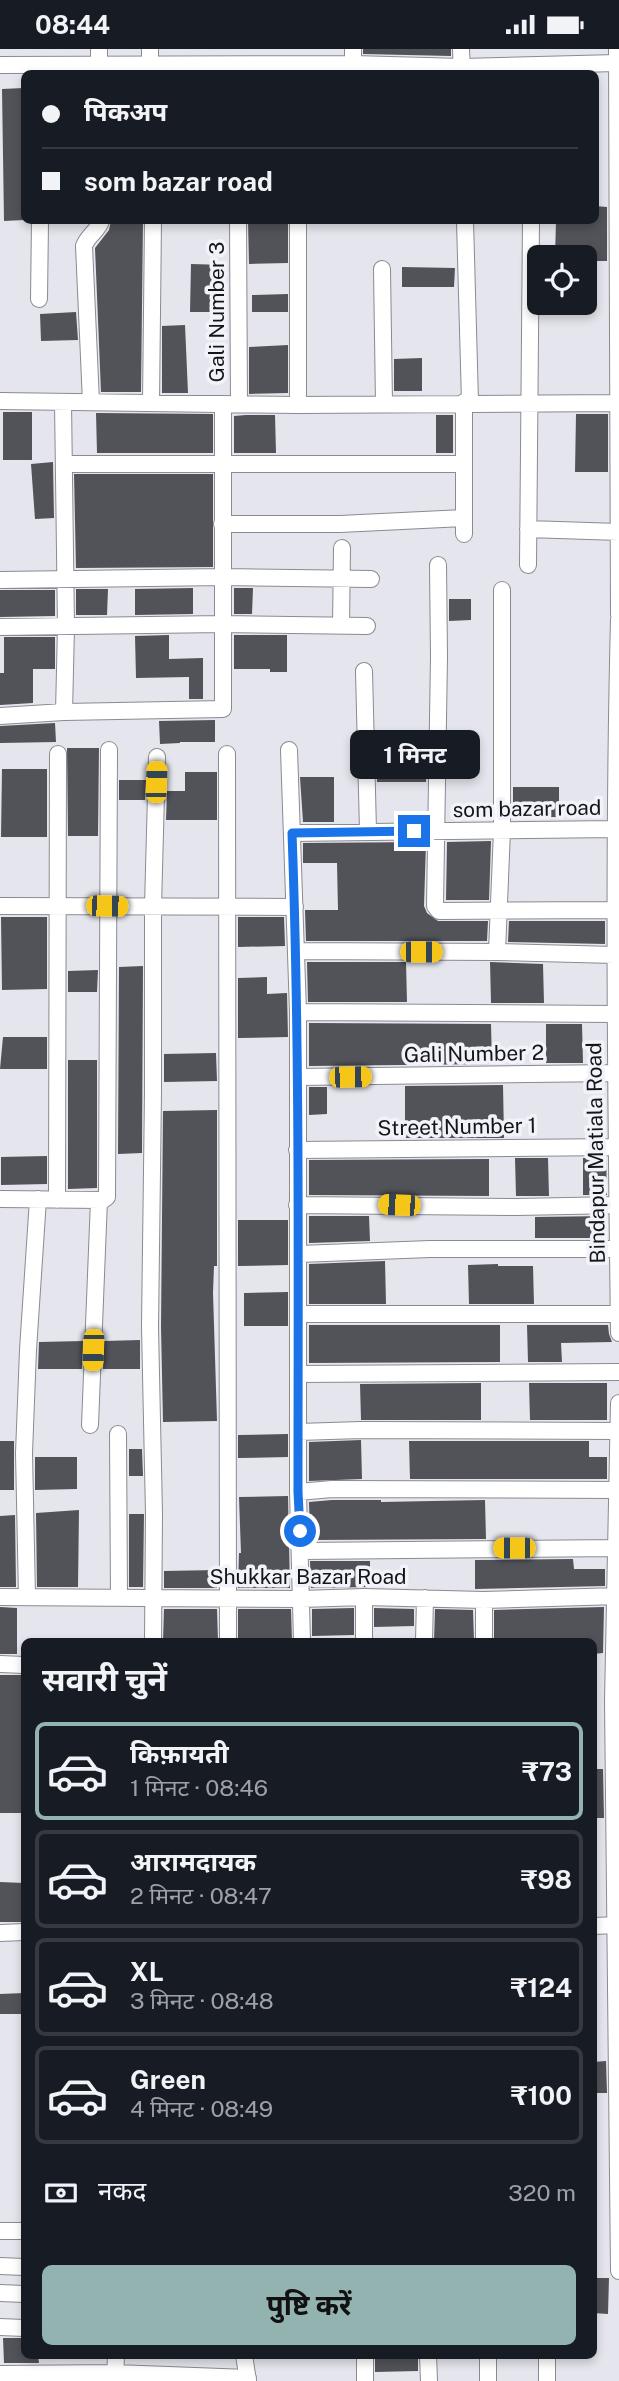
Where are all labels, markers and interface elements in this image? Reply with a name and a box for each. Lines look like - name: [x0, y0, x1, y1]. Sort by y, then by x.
- text: 08:44: [35, 9, 110, 40]
- text: पिकअप: [84, 96, 167, 127]
- text: som bazar road: [84, 166, 273, 197]
- street label: Gali Number 3: [204, 242, 229, 382]
- map controls: [527, 245, 597, 315]
- button: locate: [527, 245, 597, 315]
- callout: 1 मिनट: [349, 729, 479, 779]
- text: 1 मिनट: [383, 741, 447, 768]
- car: [145, 761, 168, 803]
- street label: som bazar road: [452, 795, 602, 822]
- route end: [398, 815, 430, 847]
- car: [86, 895, 129, 917]
- car: [401, 942, 443, 963]
- street label: Gali Number 2: [404, 1040, 544, 1067]
- street label: Bindapur Matiala Road: [581, 1042, 610, 1264]
- car: [329, 1066, 372, 1088]
- street label: Street Number 1: [377, 1113, 537, 1140]
- car: [378, 1194, 421, 1216]
- car: [82, 1329, 105, 1371]
- route start: [284, 1515, 316, 1547]
- car: [494, 1538, 536, 1559]
- street label: Shukkar Bazar Road: [209, 1564, 407, 1589]
- text: सवारी चुनें: [42, 1661, 167, 1698]
- text: किफ़ायती: [130, 1738, 229, 1769]
- icon: car: [46, 1740, 109, 1803]
- text: ₹73: [522, 1756, 572, 1787]
- text: 1 मिनट · 08:46: [130, 1774, 268, 1801]
- text: आरामदायक: [130, 1846, 256, 1877]
- icon: car: [46, 1848, 109, 1911]
- text: ₹98: [521, 1864, 572, 1895]
- text: 2 मिनट · 08:47: [130, 1882, 272, 1909]
- icon: car: [46, 1956, 109, 2019]
- text: XL: [130, 1956, 164, 1987]
- text: ₹124: [511, 1972, 572, 2003]
- text: 3 मिनट · 08:48: [130, 1987, 274, 2014]
- icon: car: [46, 2064, 109, 2127]
- text: Green: [130, 2064, 206, 2095]
- text: ₹100: [511, 2080, 572, 2111]
- text: 4 मिनट · 08:49: [130, 2095, 273, 2122]
- icon: cash: [42, 2174, 80, 2212]
- text: नकद: [98, 2175, 146, 2206]
- text: 320 m: [508, 2179, 576, 2206]
- button: पुष्टि करें: [42, 2265, 576, 2345]

